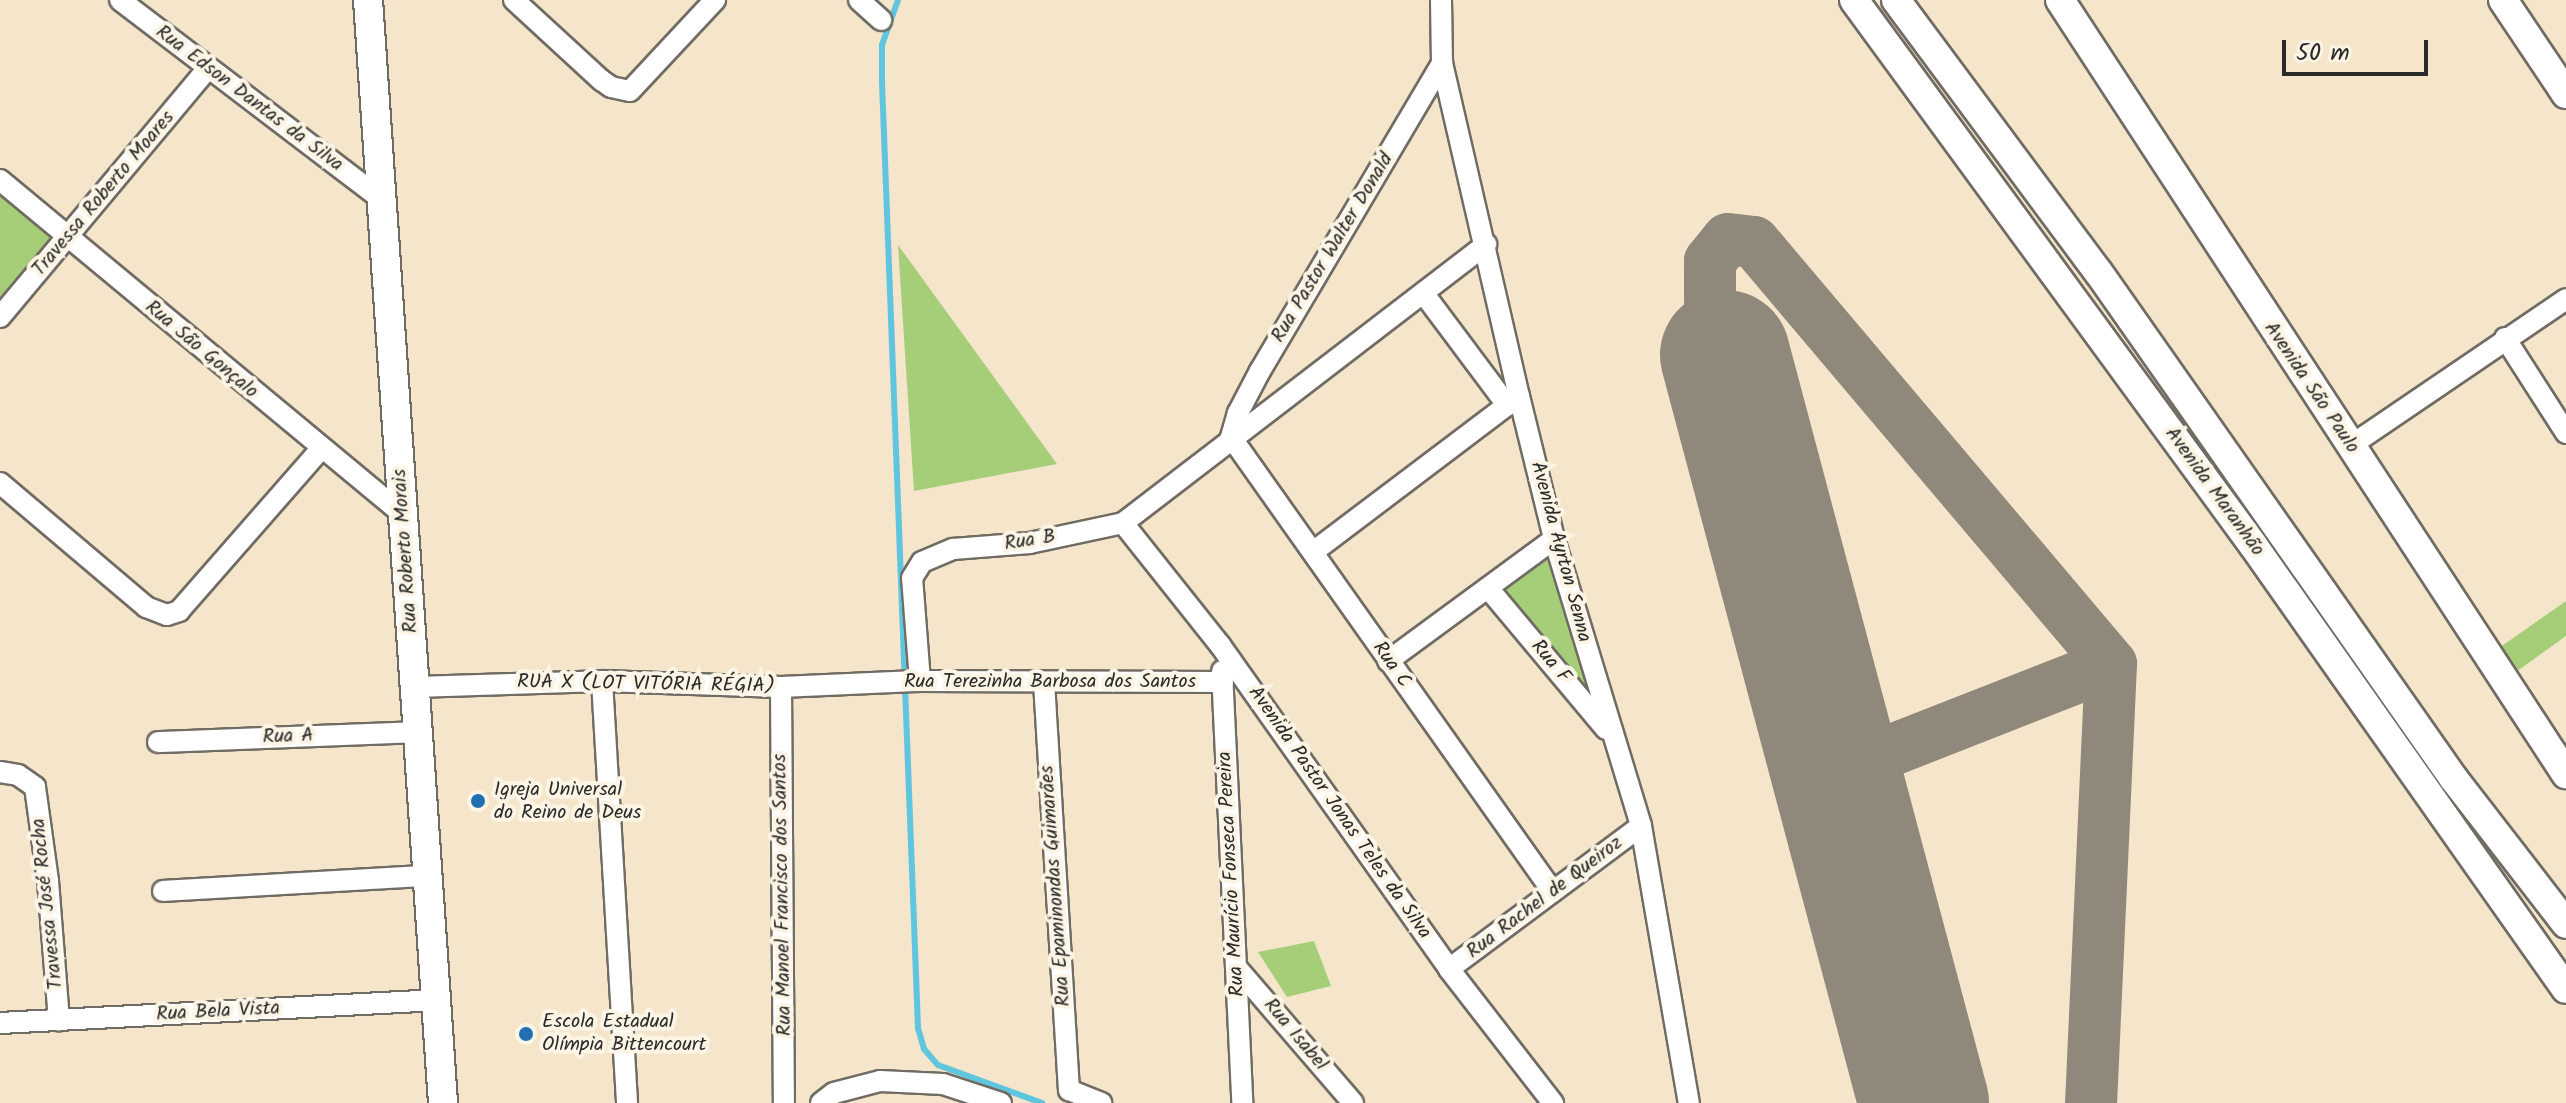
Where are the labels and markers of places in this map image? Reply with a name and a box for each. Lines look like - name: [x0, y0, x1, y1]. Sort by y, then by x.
- place label: Igreja Universal do Reino de Deus: [494, 778, 641, 825]
- marker: Igreja Universal do Reino de Deus: [469, 792, 487, 810]
- place label: Escola Estadual Olímpia Bittencourt: [542, 1010, 706, 1057]
- marker: Escola Estadual Olímpia Bittencourt: [517, 1025, 535, 1043]

